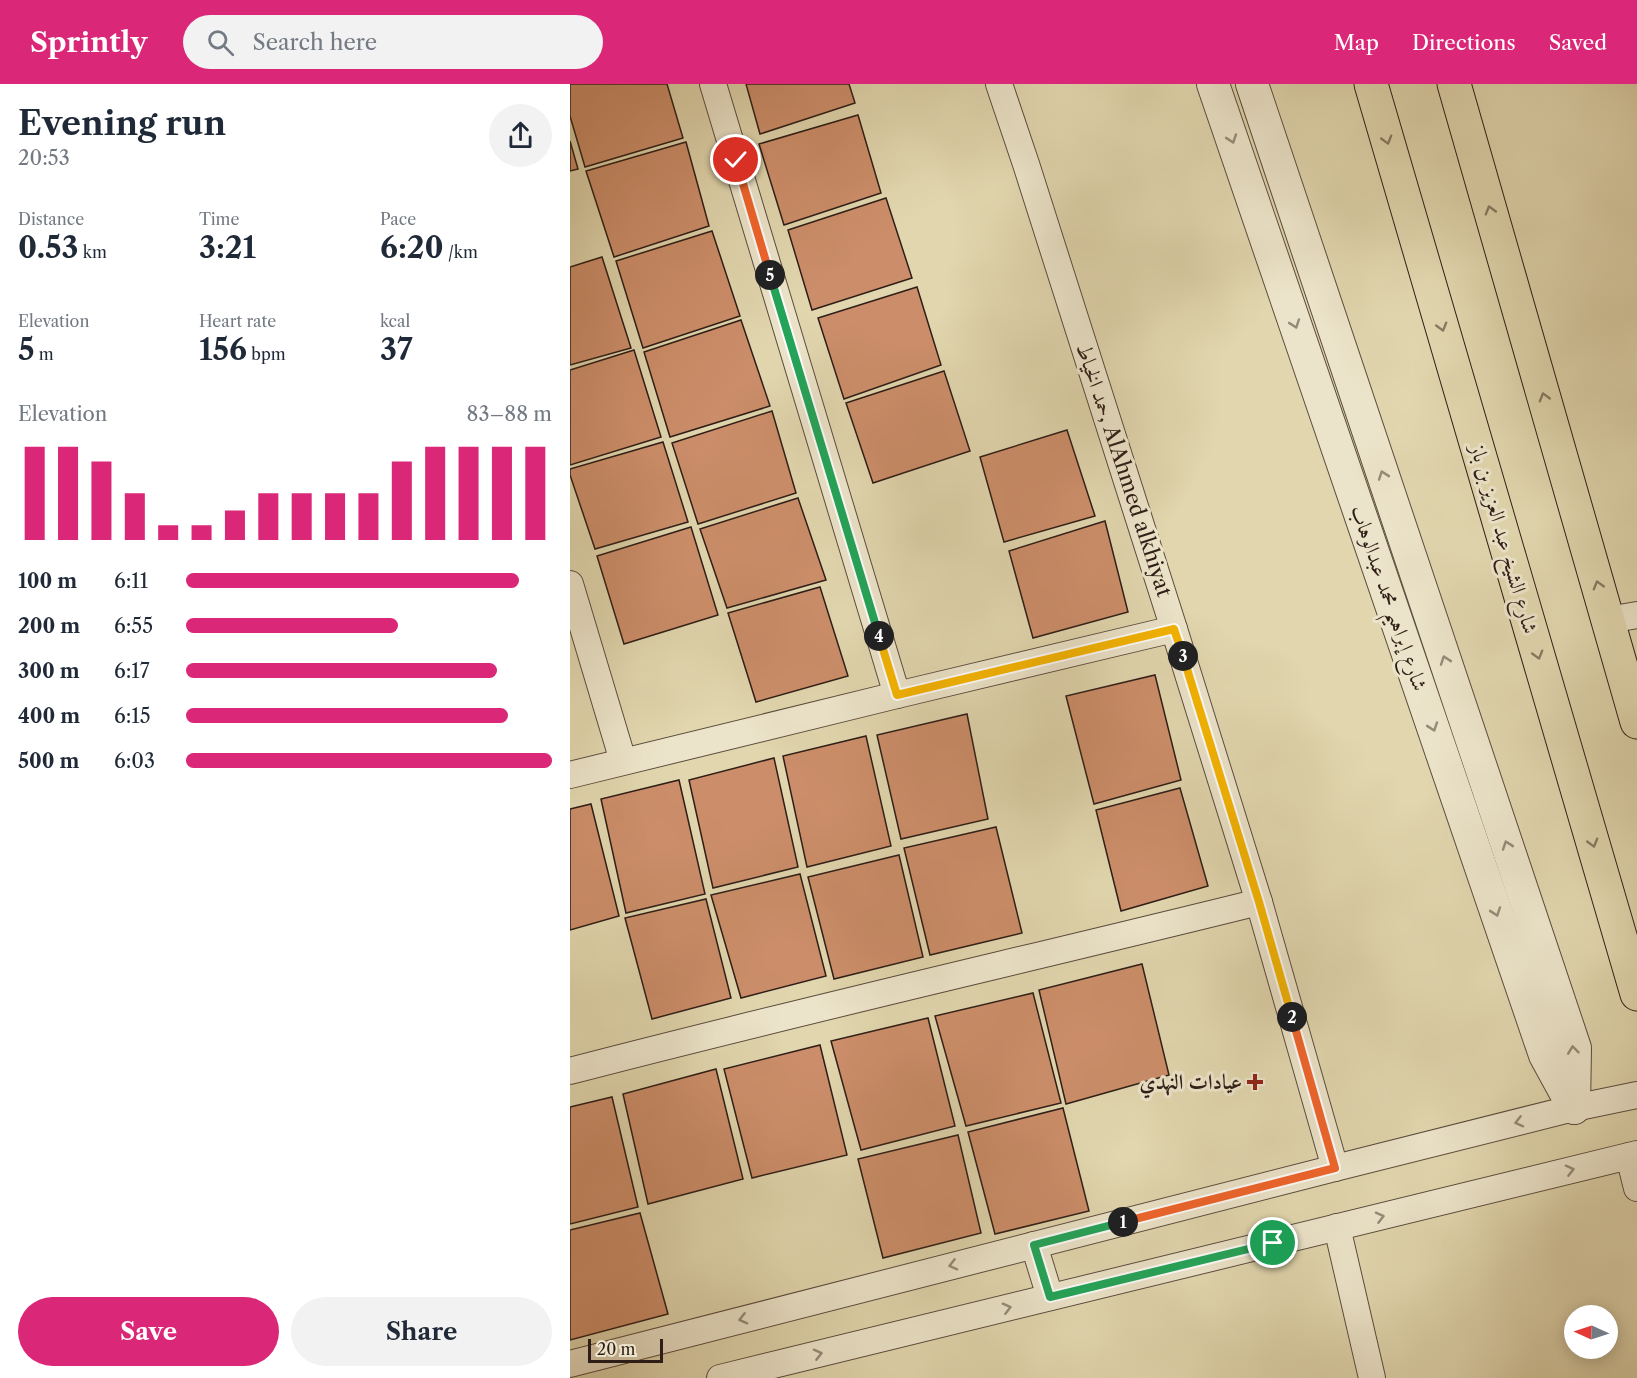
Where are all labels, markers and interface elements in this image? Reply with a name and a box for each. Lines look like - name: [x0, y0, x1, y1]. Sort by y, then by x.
- search box: [183, 15, 603, 69]
- text: Sprintly: [30, 25, 147, 59]
- icon: search: [204, 26, 237, 59]
- text: Search here: [252, 29, 377, 56]
- text: Map: [1334, 30, 1379, 55]
- text: Directions: [1412, 30, 1516, 55]
- text: Saved: [1549, 30, 1607, 55]
- text: Evening run: [18, 103, 226, 144]
- button: share: [489, 104, 552, 167]
- one-way arrow: [1225, 133, 1238, 144]
- pin: [710, 134, 761, 185]
- one-way arrow: [1380, 134, 1392, 145]
- icon: check: [719, 143, 752, 176]
- text: 20:53: [18, 146, 70, 170]
- one-way arrow: [1485, 205, 1497, 216]
- text: Distance: [18, 209, 84, 229]
- text: Time: [199, 209, 239, 229]
- text: Pace: [380, 209, 416, 229]
- text: 0.53: [18, 229, 79, 266]
- text: 3:21: [199, 229, 256, 266]
- text: 6:20: [380, 229, 444, 266]
- text: km: [79, 242, 107, 262]
- text: /km: [444, 242, 478, 262]
- pin: 5: [755, 260, 785, 290]
- text: 5: [766, 265, 774, 285]
- text: Elevation: [18, 311, 89, 331]
- text: Heart rate: [199, 311, 276, 331]
- text: kcal: [380, 311, 410, 331]
- one-way arrow: [1288, 318, 1301, 329]
- one-way arrow: [1435, 321, 1447, 332]
- text: 5: [18, 331, 35, 368]
- text: 156: [199, 331, 247, 368]
- text: 37: [380, 331, 413, 368]
- street label: حمد الخياط, AlAhmed alkhiyat: [1072, 340, 1177, 600]
- text: m: [35, 344, 54, 364]
- text: bpm: [247, 344, 286, 364]
- one-way arrow: [1539, 392, 1551, 403]
- text: Elevation: [18, 402, 107, 426]
- text: 83–88 m: [467, 402, 552, 426]
- street label: شارع الشيخ عبد العزيز بن باز: [1458, 439, 1543, 638]
- one-way arrow: [1378, 470, 1390, 481]
- street label: شارع إبراهيم محمد عبدالوهاب: [1337, 502, 1433, 697]
- text: 100 m: [18, 569, 77, 593]
- text: 6:11: [114, 569, 148, 593]
- one-way arrow: [1593, 580, 1605, 591]
- text: 200 m: [18, 614, 80, 638]
- text: 6:55: [114, 614, 153, 638]
- pin: 4: [864, 621, 894, 651]
- text: 4: [874, 626, 884, 646]
- pin: 3: [1168, 641, 1198, 671]
- text: 3: [1178, 646, 1188, 666]
- one-way arrow: [1531, 650, 1543, 660]
- one-way arrow: [1440, 655, 1452, 666]
- text: 300 m: [18, 659, 80, 683]
- text: 6:17: [114, 659, 150, 683]
- text: 400 m: [18, 704, 80, 728]
- text: 6:15: [114, 704, 151, 728]
- one-way arrow: [1426, 721, 1438, 732]
- text: 500 m: [18, 749, 79, 773]
- text: 6:03: [114, 749, 155, 773]
- one-way arrow: [1586, 837, 1598, 847]
- one-way arrow: [1502, 840, 1514, 851]
- one-way arrow: [1489, 906, 1501, 917]
- pin: 2: [1277, 1002, 1307, 1032]
- text: 2: [1287, 1007, 1297, 1027]
- one-way arrow: [1568, 1045, 1580, 1055]
- place label: عيادات النهدي: [1140, 1069, 1242, 1099]
- marker: عيادات النهدي: [1246, 1073, 1264, 1091]
- one-way arrow: [1514, 1115, 1524, 1128]
- one-way arrow: [1564, 1165, 1574, 1178]
- pin: 1: [1108, 1207, 1138, 1237]
- one-way arrow: [1375, 1211, 1385, 1224]
- text: 1: [1119, 1212, 1127, 1232]
- pin: [1247, 1217, 1298, 1268]
- icon: arrive: [1256, 1226, 1289, 1259]
- one-way arrow: [948, 1258, 958, 1271]
- button: Save: [18, 1297, 279, 1366]
- button: Share: [291, 1297, 552, 1366]
- one-way arrow: [1002, 1302, 1012, 1315]
- north arrow: [1564, 1305, 1618, 1359]
- map controls: [1564, 1305, 1618, 1359]
- one-way arrow: [739, 1312, 749, 1324]
- scale bar: [588, 1336, 663, 1364]
- text: 20 m: [597, 1339, 636, 1359]
- one-way arrow: [813, 1349, 823, 1362]

